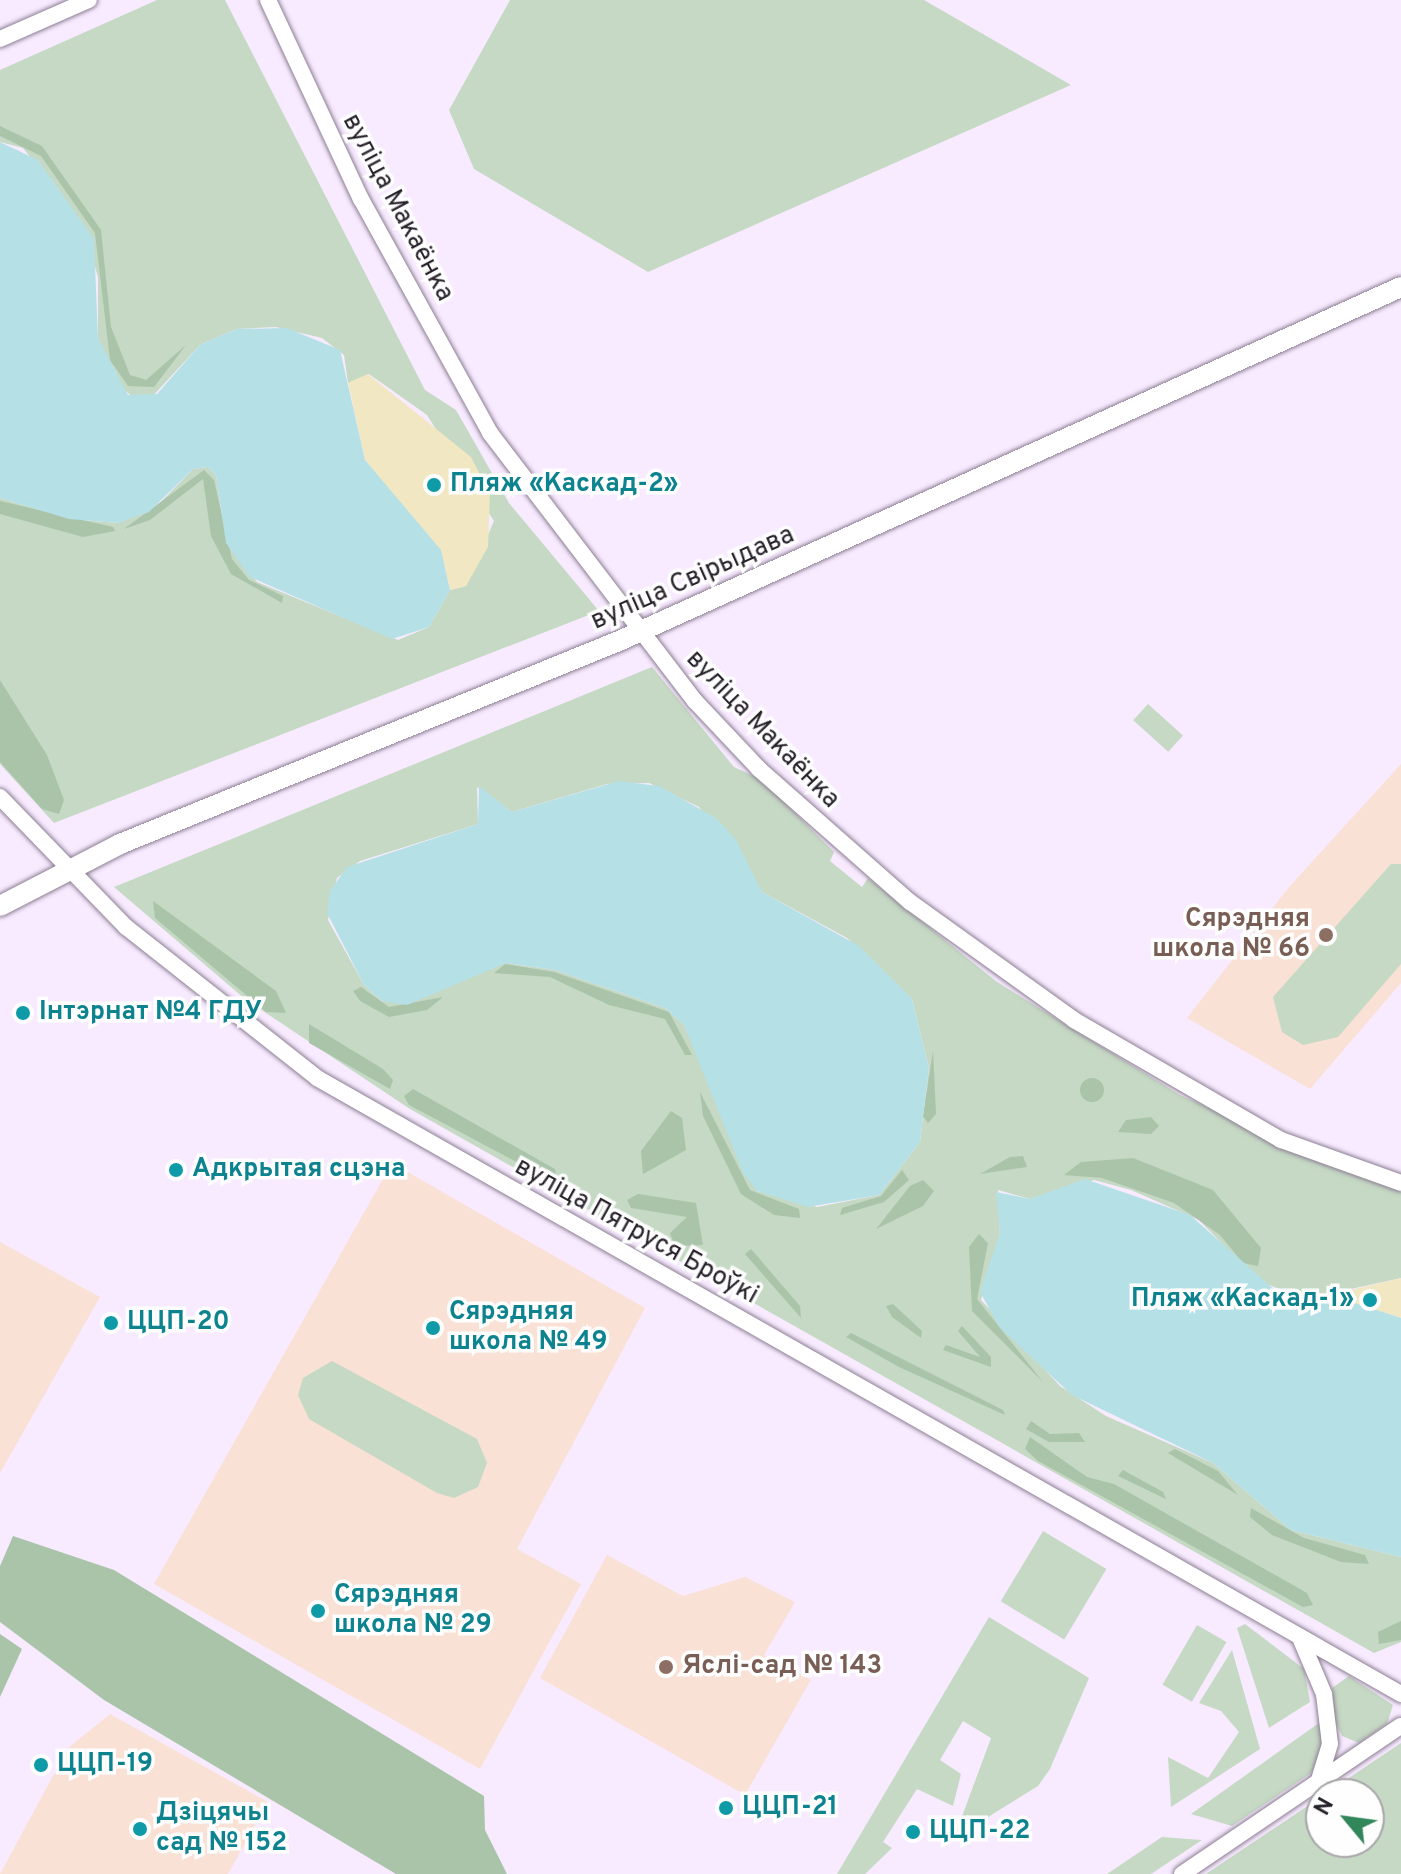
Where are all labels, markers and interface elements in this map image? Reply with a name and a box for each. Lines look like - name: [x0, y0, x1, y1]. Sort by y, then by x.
- street label: вуліца Макаёнка: [334, 109, 460, 307]
- place label: Пляж «Каскад-2»: [450, 469, 678, 501]
- marker: Пляж «Каскад-2»: [425, 476, 443, 494]
- street label: вуліца Свірыдава: [587, 520, 799, 638]
- street label: вуліца Макаёнка: [679, 644, 845, 816]
- place label: Сярэдняя школа № 66: [1152, 904, 1310, 966]
- marker: Сярэдняя школа № 66: [1317, 926, 1335, 944]
- place label: Інтэрнат №4 ГДУ: [39, 997, 262, 1029]
- marker: Інтэрнат №4 ГДУ: [14, 1004, 32, 1022]
- street label: вуліца Пятруся Броўкі: [509, 1152, 763, 1312]
- place label: Адкрытая сцэна: [192, 1154, 405, 1186]
- marker: Адкрытая сцэна: [167, 1161, 185, 1179]
- place label: Пляж «Каскад-1»: [1131, 1284, 1354, 1316]
- marker: Пляж «Каскад-1»: [1361, 1291, 1379, 1309]
- place label: Сярэдняя школа № 49: [449, 1297, 607, 1358]
- place label: ЦЦП-20: [127, 1307, 230, 1339]
- marker: ЦЦП-20: [102, 1314, 120, 1332]
- marker: Сярэдняя школа № 49: [424, 1319, 442, 1337]
- place label: Сярэдняя школа № 29: [334, 1580, 492, 1642]
- marker: Сярэдняя школа № 29: [309, 1602, 327, 1620]
- place label: Яслі-сад № 143: [682, 1651, 882, 1683]
- marker: Яслі-сад № 143: [657, 1658, 675, 1676]
- place label: ЦЦП-19: [57, 1749, 153, 1781]
- marker: ЦЦП-19: [32, 1756, 50, 1774]
- north arrow: [1305, 1778, 1385, 1858]
- place label: ЦЦП-21: [742, 1792, 838, 1824]
- text: N: [1310, 1794, 1341, 1821]
- place label: Дзіцячы сад № 152: [156, 1798, 287, 1860]
- marker: ЦЦП-21: [717, 1799, 735, 1817]
- place label: ЦЦП-22: [929, 1816, 1030, 1848]
- marker: Дзіцячы сад № 152: [131, 1820, 149, 1838]
- marker: ЦЦП-22: [904, 1823, 922, 1841]

